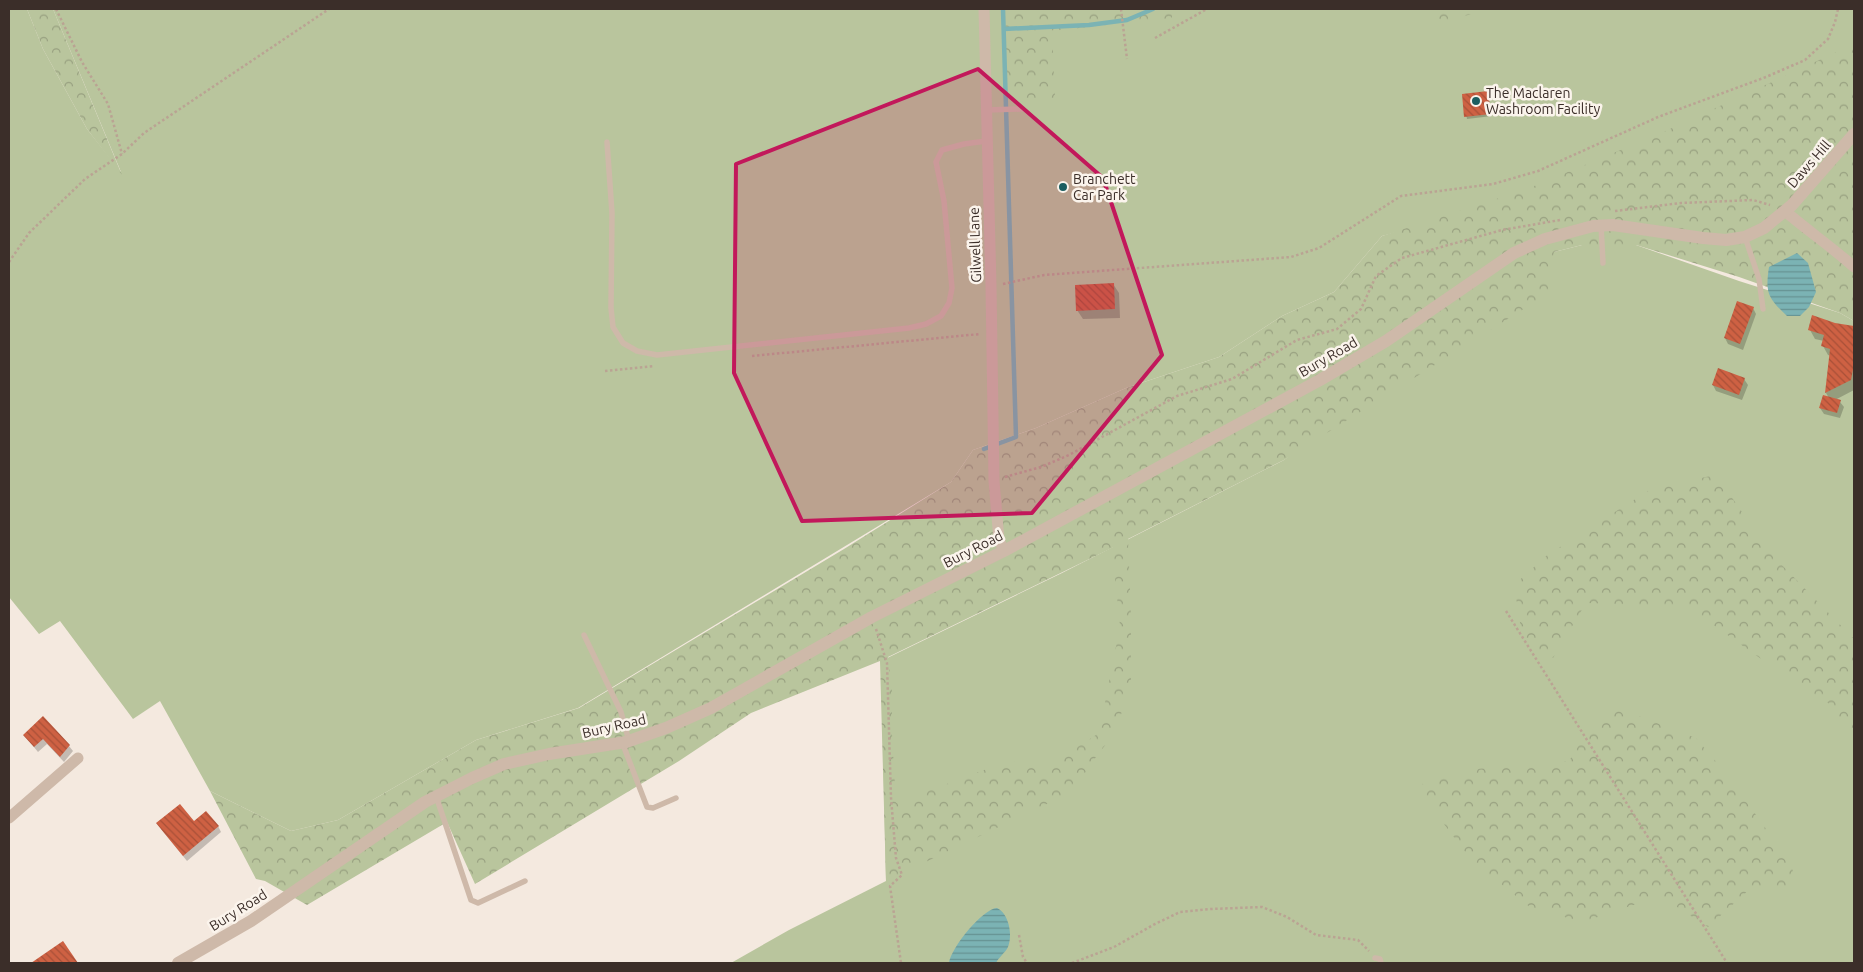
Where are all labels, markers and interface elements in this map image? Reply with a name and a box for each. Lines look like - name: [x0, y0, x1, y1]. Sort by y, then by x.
- place label: The Maclaren Washroom Facility: [1486, 85, 1600, 117]
- marker: The Maclaren Washroom Facility: [1470, 95, 1482, 107]
- street label: Daws Hill: [1784, 137, 1834, 191]
- place label: Branchett Car Park: [1073, 171, 1136, 203]
- marker: Branchett Car Park: [1057, 181, 1069, 193]
- street label: Gilwell Lane: [966, 207, 984, 283]
- street label: Bury Road: [1296, 334, 1360, 380]
- street label: Bury Road: [941, 527, 1005, 571]
- street label: Bury Road: [581, 711, 647, 741]
- street label: Bury Road: [206, 886, 270, 934]

